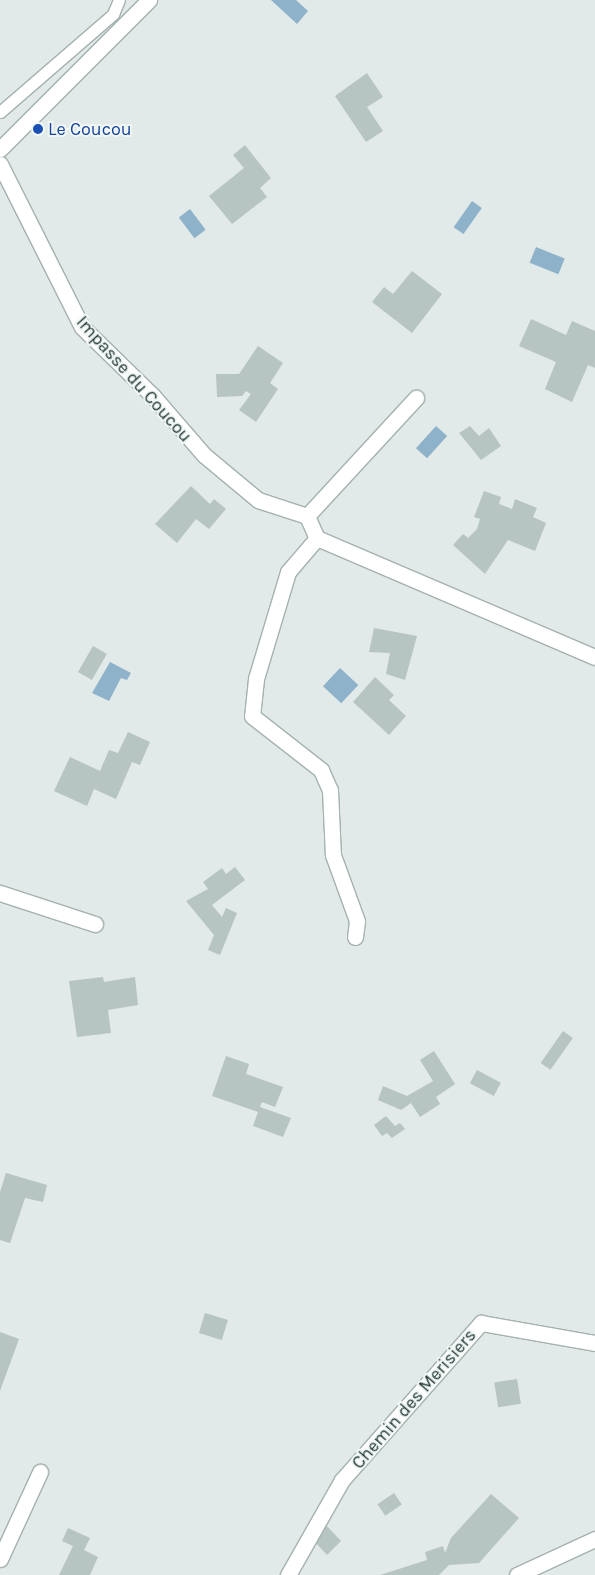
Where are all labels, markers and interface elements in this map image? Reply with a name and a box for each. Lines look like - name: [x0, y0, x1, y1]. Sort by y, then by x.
- place label: Le Coucou: [48, 118, 132, 140]
- marker: Le Coucou: [32, 123, 44, 135]
- street label: Impasse du Coucou: [72, 311, 196, 447]
- street label: Chemin des Merisiers: [347, 1325, 481, 1473]

